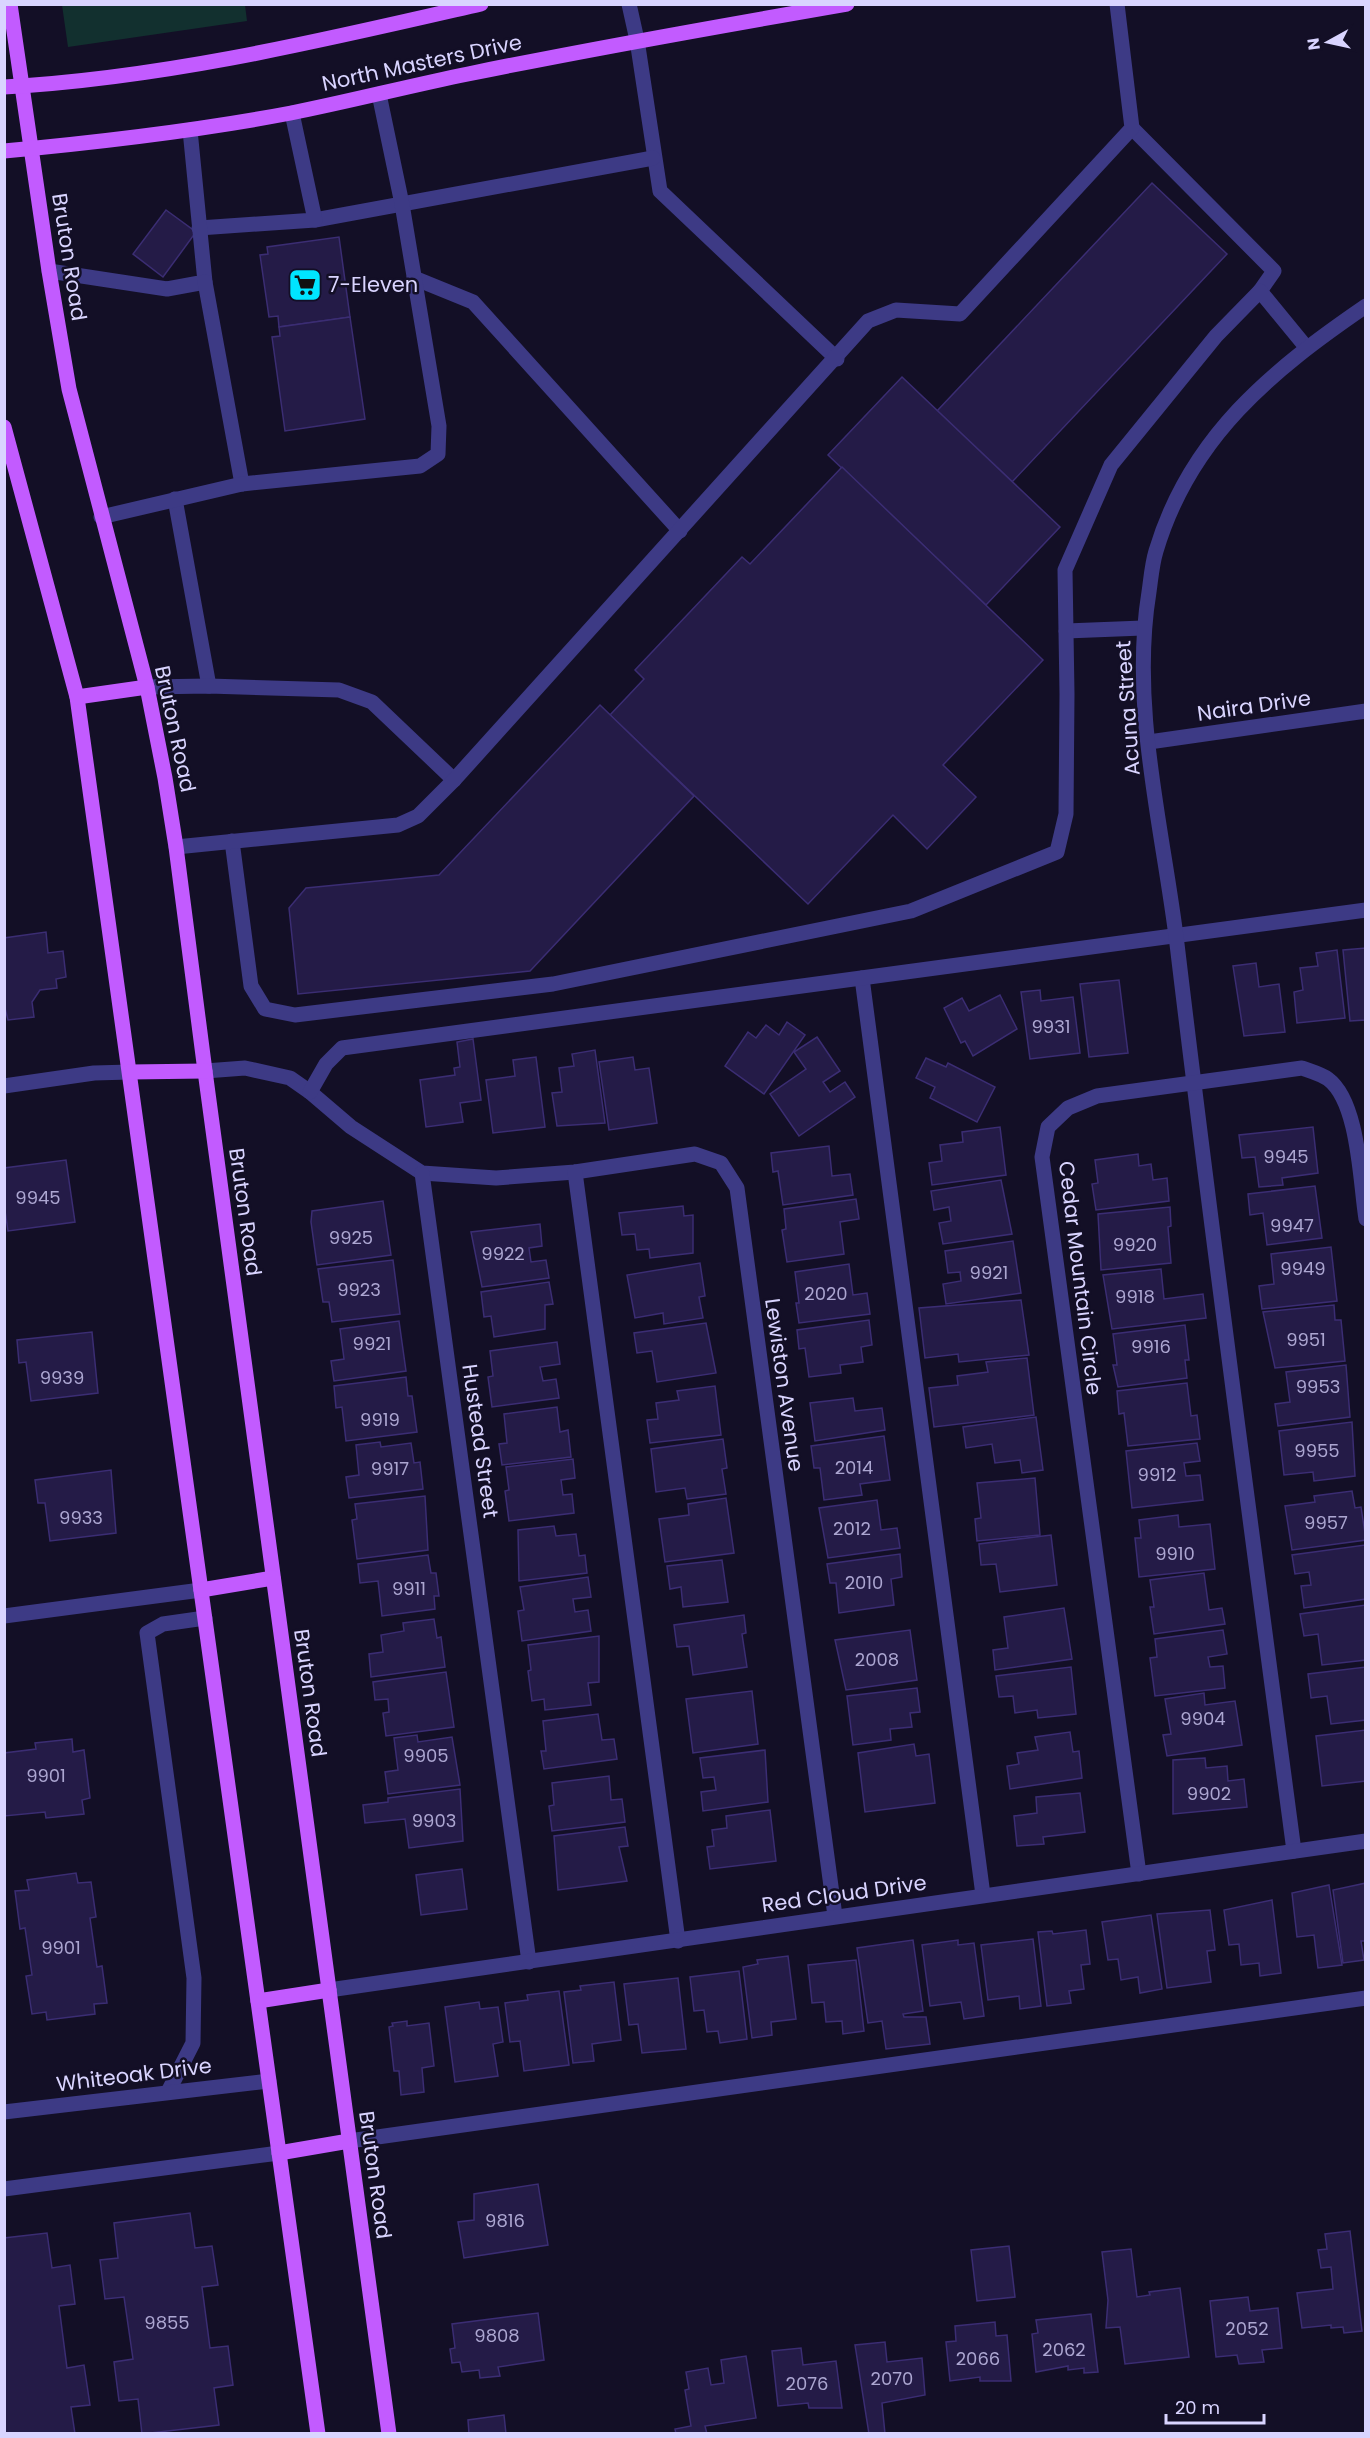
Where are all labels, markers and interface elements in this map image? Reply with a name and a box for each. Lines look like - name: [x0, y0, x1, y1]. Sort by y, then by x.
- north arrow: [1298, 12, 1358, 72]
- street label: North Masters Drive: [319, 27, 525, 98]
- text: N: [1301, 36, 1326, 52]
- street label: Bruton Road: [45, 191, 94, 323]
- supermarket icon: 7-Eleven: [287, 267, 323, 303]
- place label: 7-Eleven: [328, 270, 418, 299]
- street label: Acuna Street: [1108, 640, 1147, 776]
- street label: Bruton Road: [148, 663, 203, 795]
- street label: Naira Drive: [1195, 683, 1313, 728]
- house number: 9931: [1031, 1014, 1071, 1039]
- house number: 9945: [1263, 1144, 1309, 1169]
- street label: Bruton Road: [222, 1146, 269, 1278]
- street label: Cedar Mountain Circle: [1052, 1159, 1109, 1397]
- house number: 9945: [15, 1185, 61, 1210]
- house number: 9947: [1270, 1213, 1314, 1238]
- house number: 9925: [329, 1225, 373, 1250]
- house number: 9920: [1113, 1232, 1157, 1257]
- house number: 9922: [481, 1241, 525, 1266]
- house number: 9949: [1280, 1256, 1326, 1281]
- house number: 9921: [970, 1260, 1008, 1285]
- house number: 9923: [337, 1277, 381, 1302]
- house number: 2020: [804, 1281, 848, 1306]
- house number: 9918: [1115, 1284, 1155, 1309]
- street label: Lewiston Avenue: [758, 1297, 811, 1473]
- house number: 9951: [1286, 1327, 1326, 1352]
- house number: 9921: [353, 1331, 391, 1356]
- house number: 9916: [1131, 1334, 1171, 1359]
- street label: Hustead Street: [455, 1362, 506, 1520]
- house number: 9939: [40, 1365, 84, 1390]
- house number: 9953: [1296, 1374, 1340, 1399]
- house number: 9919: [360, 1407, 400, 1432]
- house number: 9955: [1294, 1438, 1340, 1463]
- house number: 2014: [835, 1455, 873, 1480]
- house number: 9917: [371, 1456, 409, 1481]
- house number: 9912: [1138, 1462, 1176, 1487]
- house number: 9933: [59, 1505, 103, 1530]
- house number: 9957: [1304, 1510, 1348, 1535]
- house number: 2012: [833, 1516, 871, 1541]
- house number: 9910: [1155, 1541, 1195, 1566]
- house number: 2010: [845, 1570, 883, 1595]
- house number: 9911: [392, 1576, 426, 1601]
- street label: Bruton Road: [287, 1627, 334, 1759]
- house number: 2008: [855, 1647, 899, 1672]
- house number: 9904: [1180, 1706, 1226, 1731]
- house number: 9905: [403, 1743, 449, 1768]
- house number: 9901: [26, 1763, 66, 1788]
- house number: 9902: [1187, 1781, 1231, 1806]
- house number: 9903: [412, 1808, 456, 1833]
- street label: Red Cloud Drive: [760, 1868, 928, 1919]
- house number: 9901: [41, 1935, 81, 1960]
- street label: Whiteoak Drive: [55, 2051, 213, 2098]
- street label: Bruton Road: [352, 2109, 399, 2241]
- house number: 9816: [485, 2208, 525, 2233]
- house number: 9855: [144, 2310, 190, 2335]
- house number: 2052: [1225, 2316, 1269, 2341]
- house number: 9808: [474, 2323, 520, 2348]
- house number: 2062: [1042, 2337, 1086, 2362]
- house number: 2066: [956, 2346, 1000, 2371]
- house number: 2070: [871, 2366, 913, 2391]
- house number: 2076: [786, 2371, 828, 2396]
- scale bar: [1166, 2387, 1264, 2425]
- text: 20 m: [1175, 2395, 1220, 2420]

